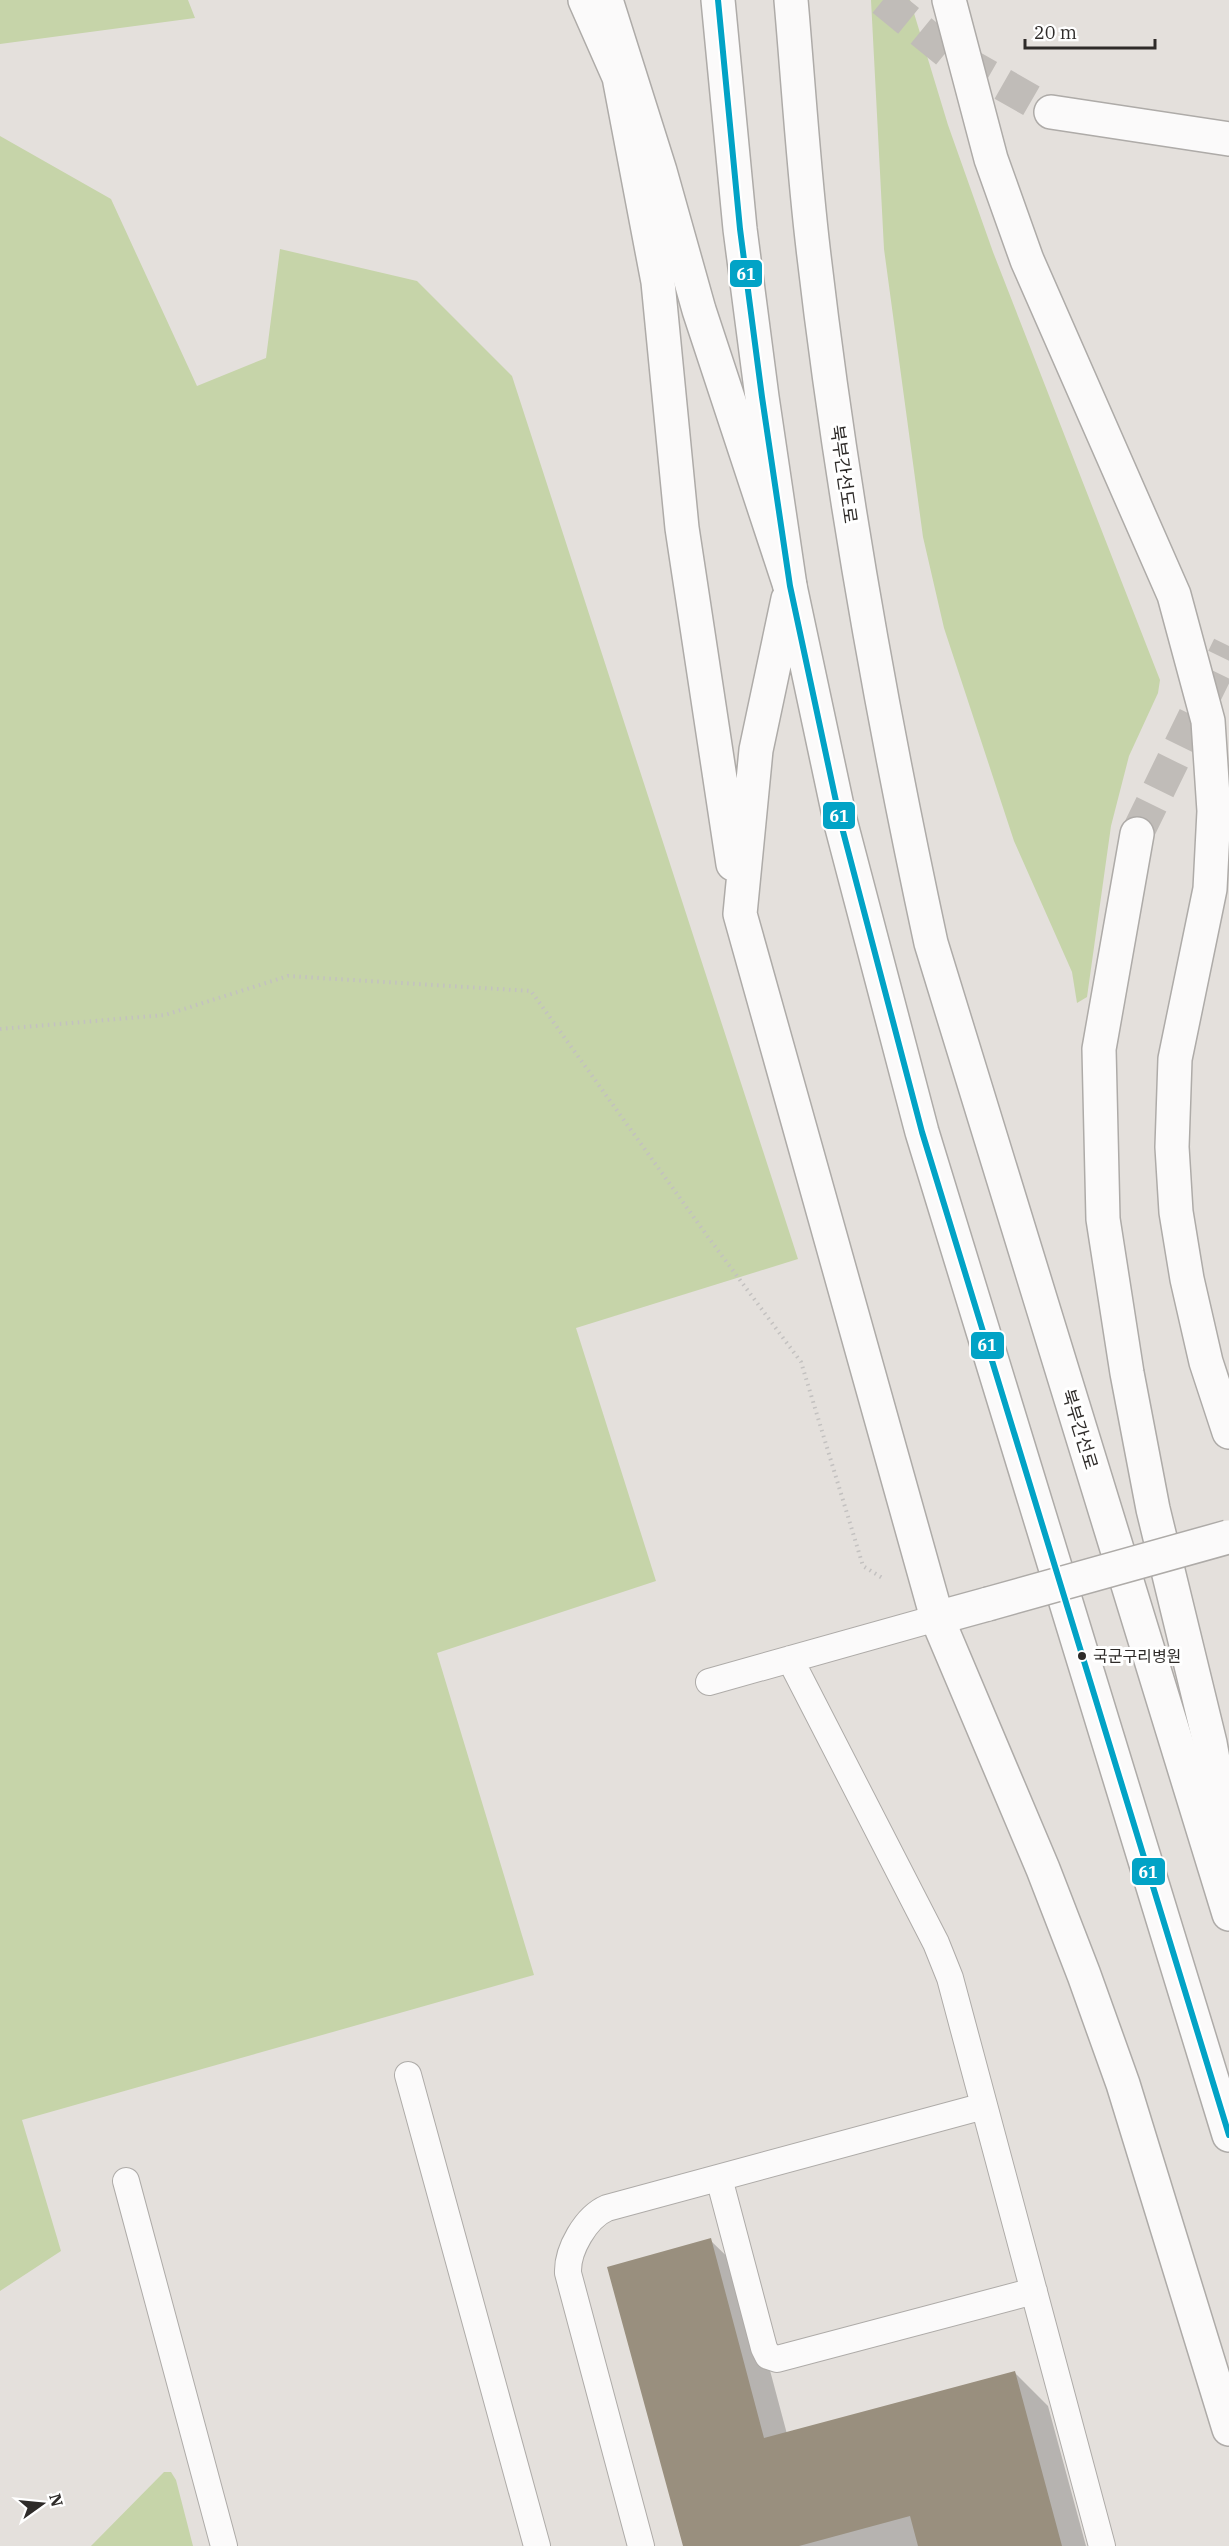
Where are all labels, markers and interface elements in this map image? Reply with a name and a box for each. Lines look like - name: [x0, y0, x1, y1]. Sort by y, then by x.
- scale bar: [1025, 12, 1156, 50]
- text: 20 m: [1034, 21, 1077, 44]
- line badge: 61: [729, 259, 763, 288]
- text: 61: [736, 264, 756, 284]
- street label: 북부간선도로: [826, 423, 862, 525]
- line badge: 61: [822, 801, 856, 830]
- text: 61: [829, 806, 849, 826]
- line badge: 61: [970, 1331, 1005, 1360]
- text: 61: [977, 1335, 997, 1355]
- street label: 북부간선로: [1057, 1386, 1103, 1472]
- place label: 국군구리병원: [1093, 1646, 1181, 1666]
- marker: 국군구리병원: [1076, 1650, 1088, 1662]
- line badge: 61: [1131, 1857, 1166, 1886]
- text: 61: [1138, 1862, 1158, 1882]
- north arrow: [12, 2474, 72, 2534]
- text: N: [45, 2491, 68, 2509]

